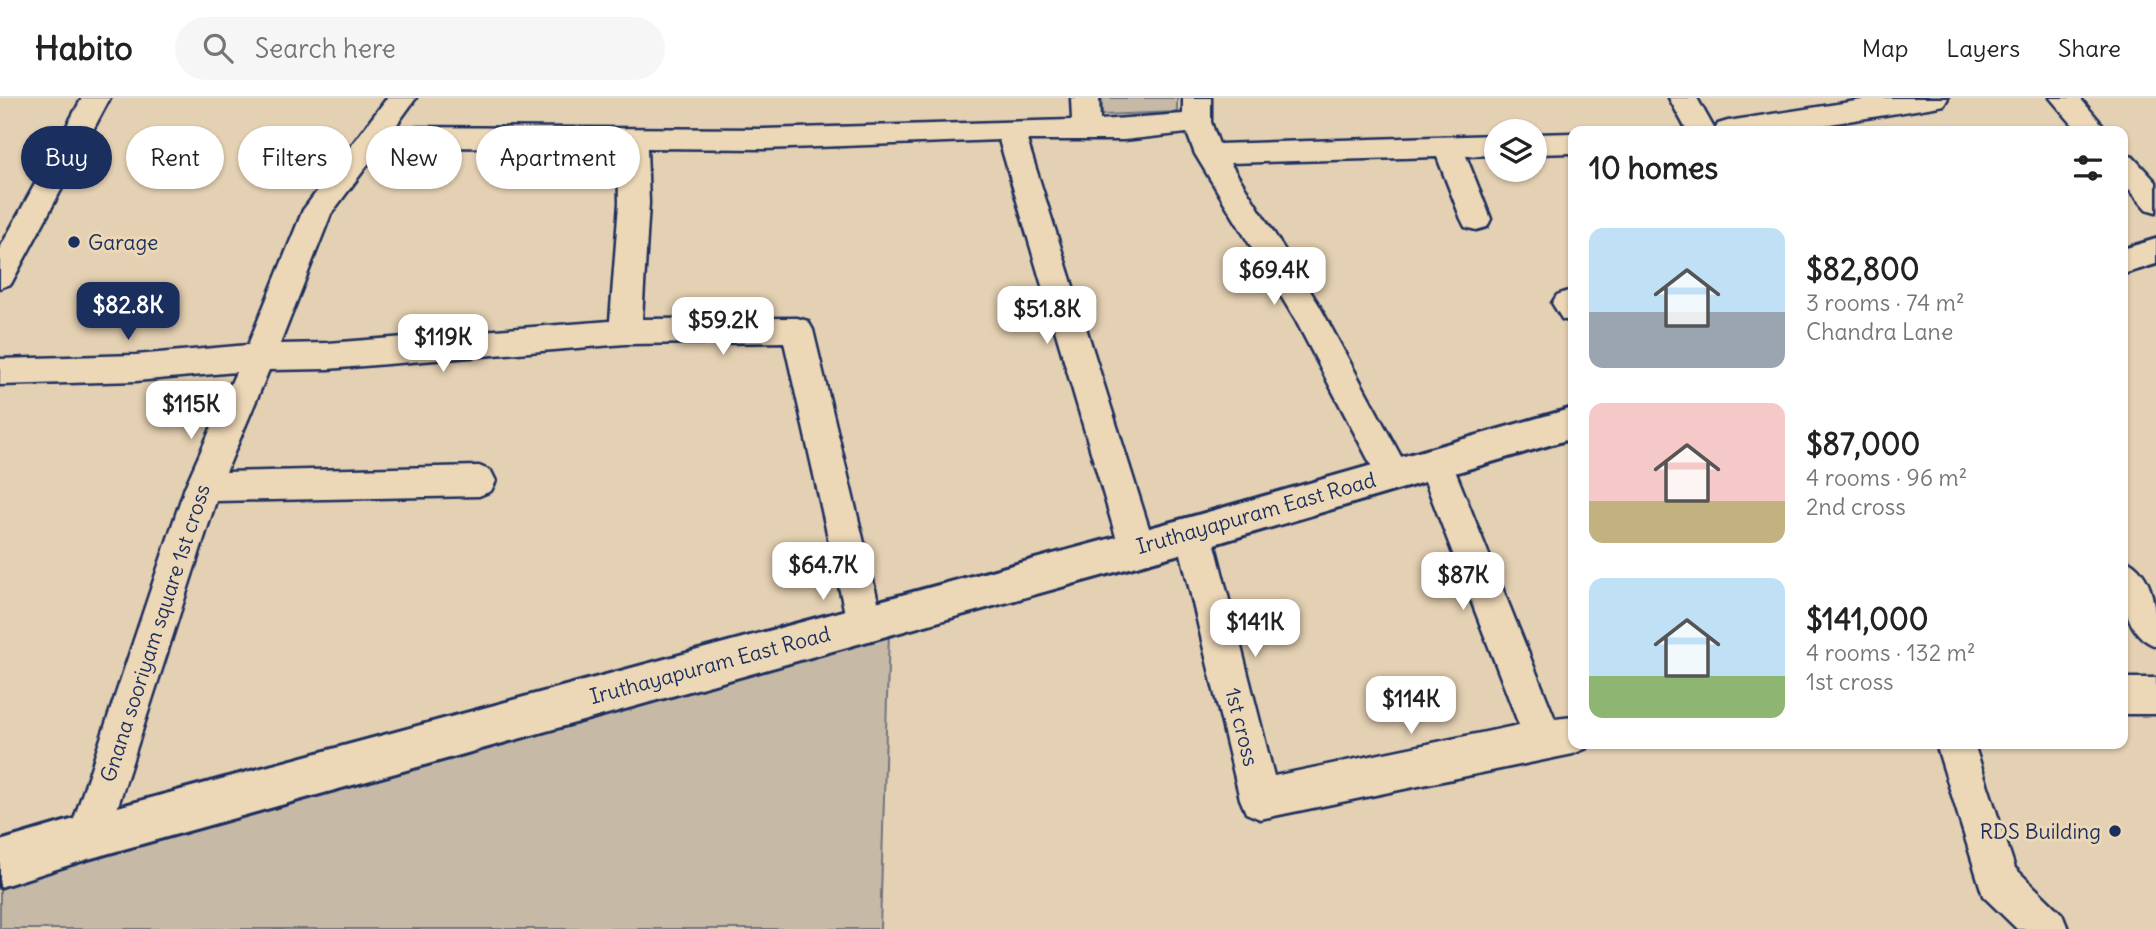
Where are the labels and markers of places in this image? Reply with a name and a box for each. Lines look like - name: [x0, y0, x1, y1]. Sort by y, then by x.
- place label: Garage: [88, 229, 158, 256]
- marker: Garage: [66, 234, 82, 250]
- pin: $69.4K: [1217, 248, 1331, 307]
- pin: $82.8K: [71, 282, 185, 342]
- pin: $51.8K: [990, 286, 1104, 346]
- pin: $59.2K: [666, 298, 780, 357]
- pin: $119K: [394, 314, 492, 374]
- pin: $115K: [142, 382, 240, 441]
- pin: $64.7K: [766, 542, 880, 602]
- pin: $87K: [1422, 552, 1504, 612]
- pin: $141K: [1206, 600, 1304, 659]
- pin: $114K: [1362, 676, 1460, 736]
- place label: RDS Building: [1980, 818, 2101, 845]
- marker: RDS Building: [2107, 823, 2123, 839]

